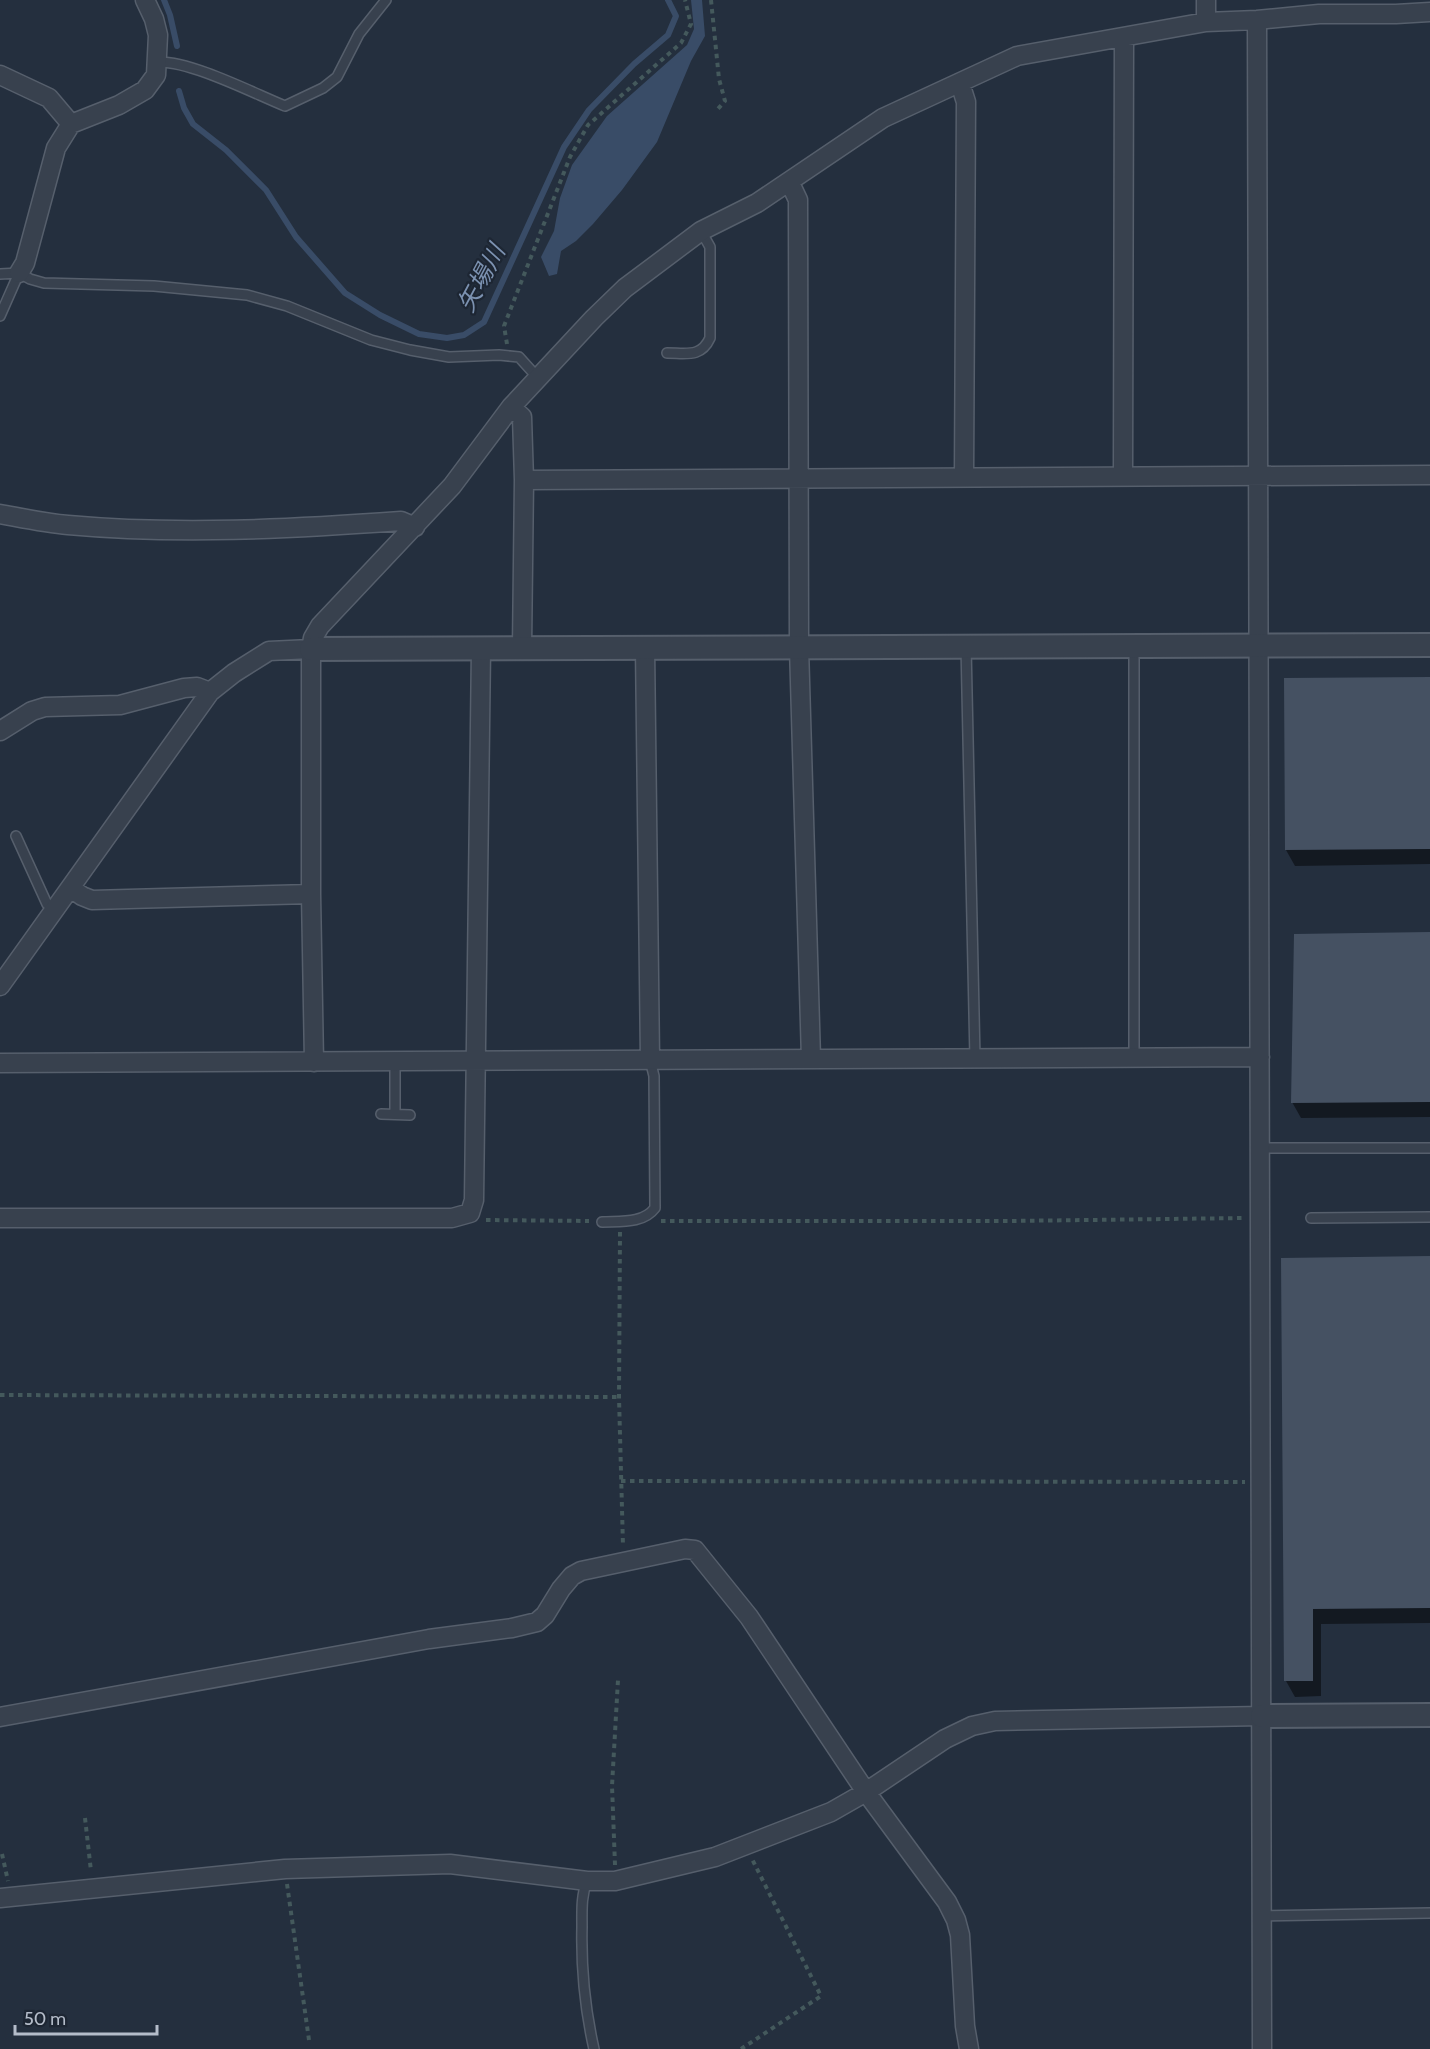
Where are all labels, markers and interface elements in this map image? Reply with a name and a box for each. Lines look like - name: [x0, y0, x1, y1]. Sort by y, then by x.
- water label: 矢場川: [451, 237, 512, 317]
- scale bar: [15, 1998, 158, 2036]
- text: 50 m: [24, 2008, 66, 2030]

